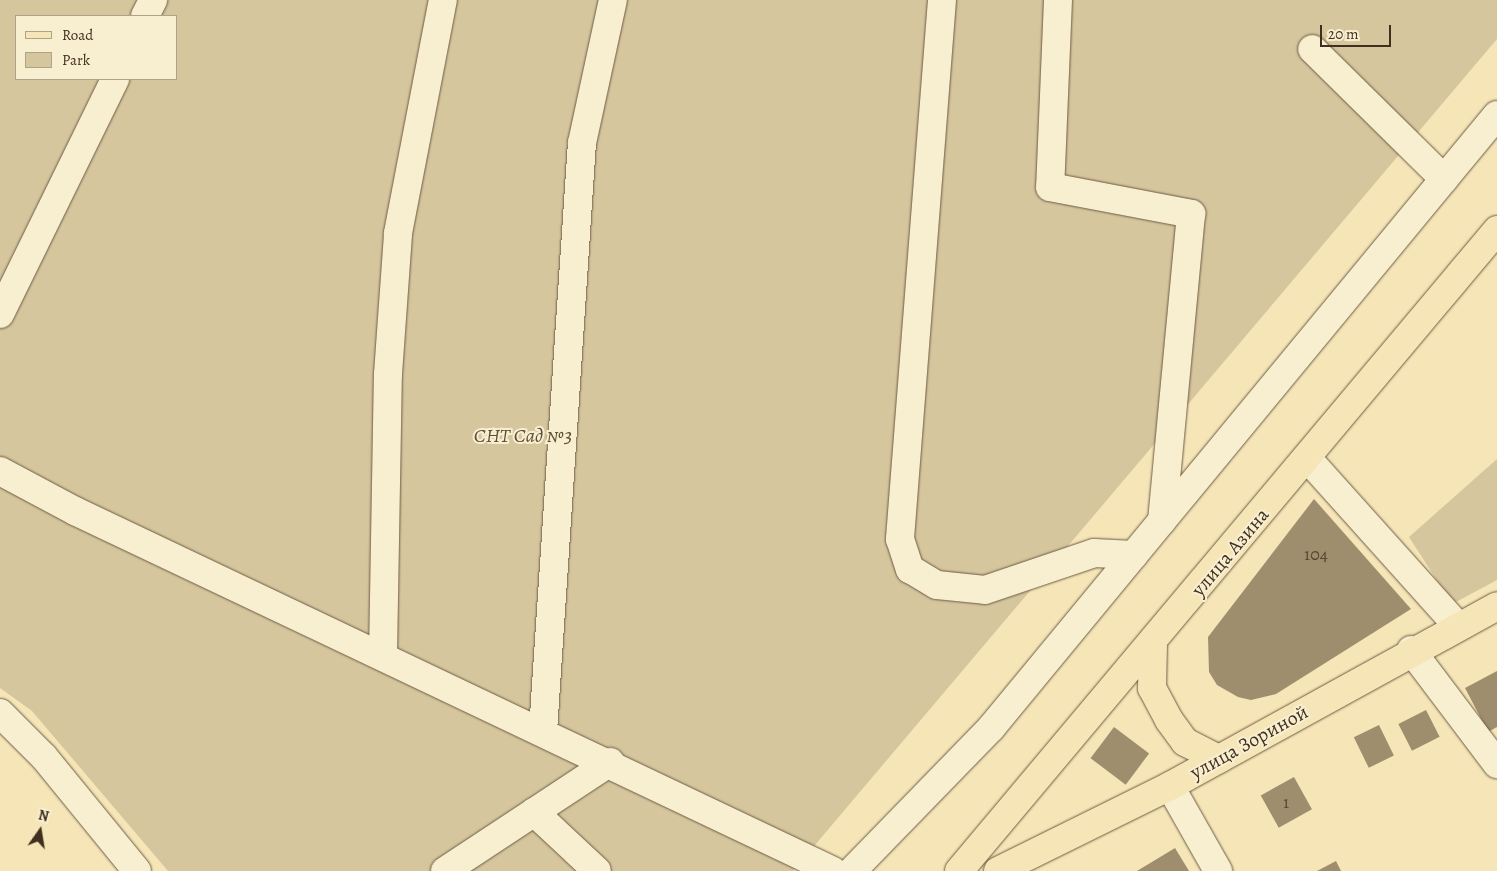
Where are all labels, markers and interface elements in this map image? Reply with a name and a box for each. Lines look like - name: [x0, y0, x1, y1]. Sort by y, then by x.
- legend: [15, 15, 178, 80]
- scale bar: [1322, 15, 1393, 47]
- text: 20 m: [1328, 24, 1359, 44]
- text: Road: [62, 25, 93, 45]
- text: Park: [62, 50, 90, 70]
- park label: СНТ Сад №3: [474, 423, 572, 447]
- street label: улица Азина: [1186, 503, 1274, 601]
- house number: 104: [1304, 543, 1328, 565]
- street label: улица Зориной: [1186, 700, 1312, 784]
- house number: 1: [1283, 791, 1289, 813]
- text: N: [36, 805, 51, 826]
- north arrow: [15, 806, 65, 856]

